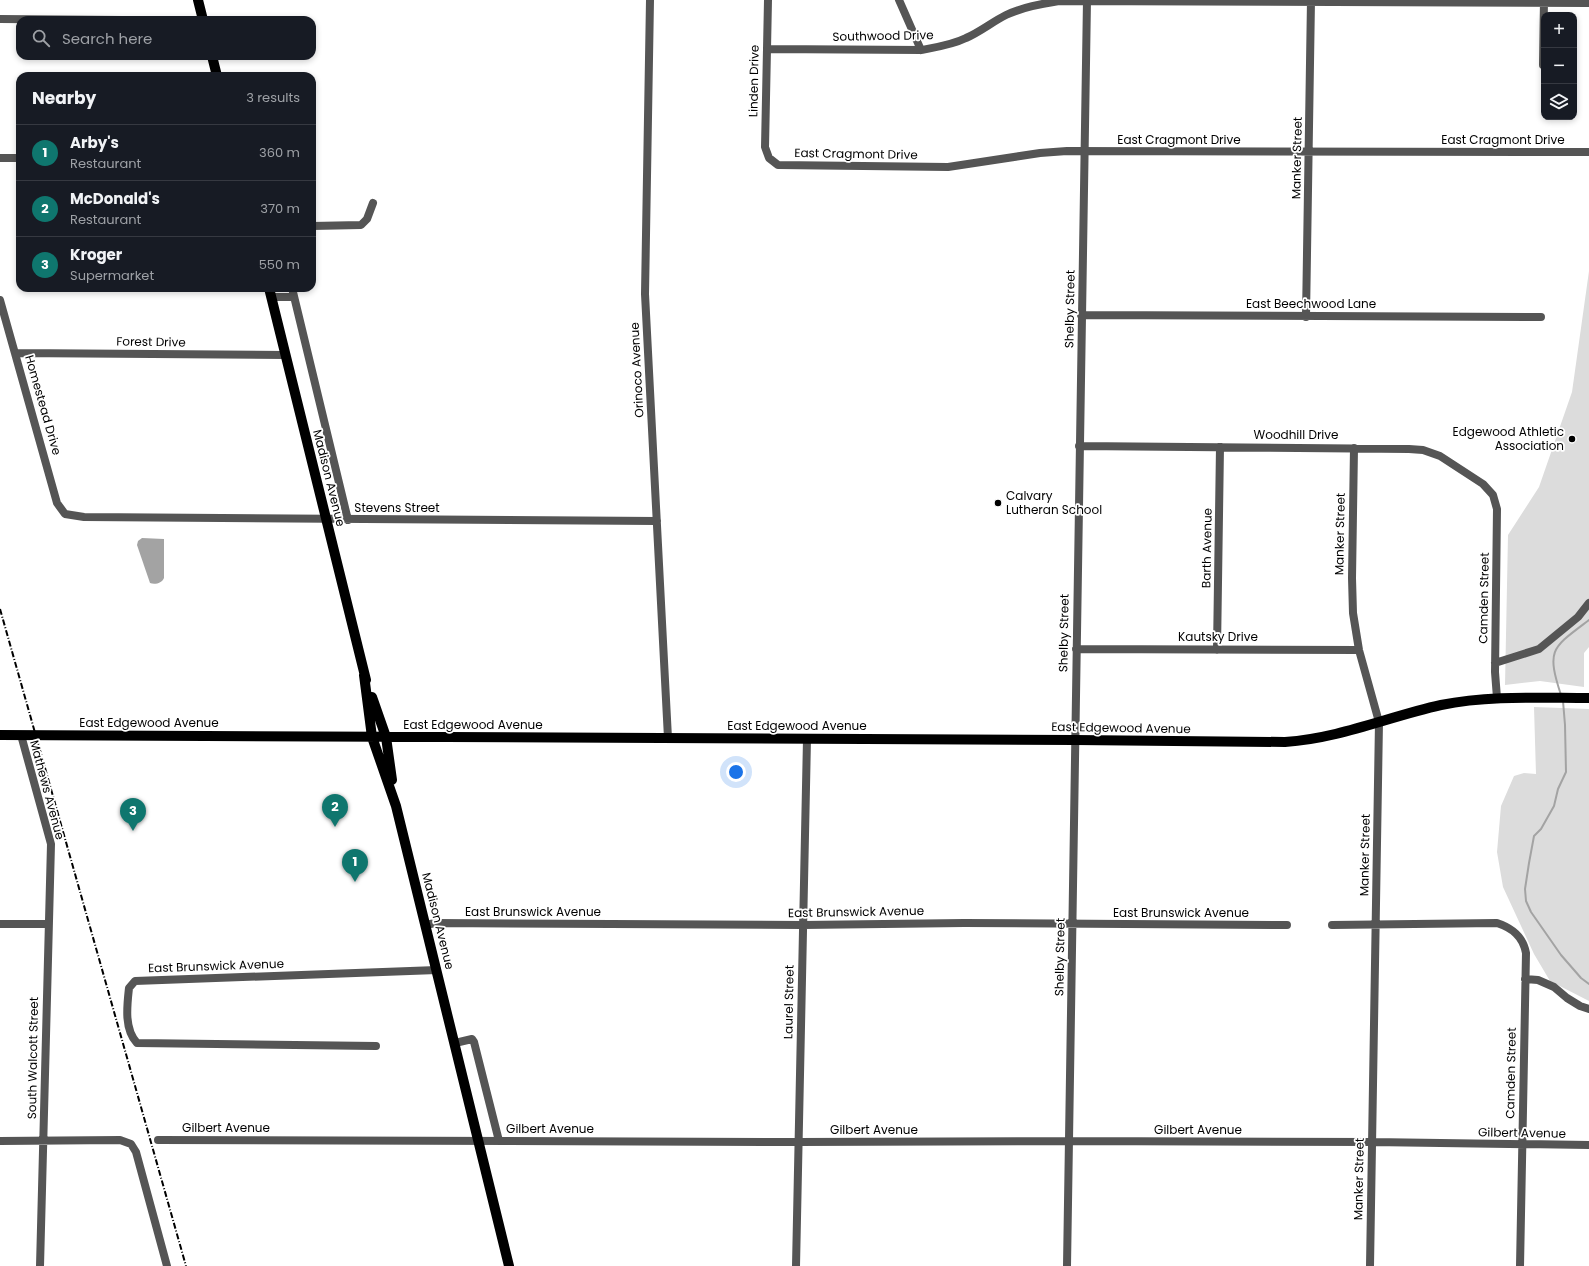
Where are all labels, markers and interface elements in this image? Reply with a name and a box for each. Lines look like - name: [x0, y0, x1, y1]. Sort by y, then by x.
- map controls: [1541, 12, 1577, 120]
- button: +: [1541, 12, 1577, 48]
- search box: [16, 16, 316, 60]
- street label: Southwood Drive: [832, 26, 934, 45]
- icon: search: [30, 27, 52, 49]
- text: Search here: [62, 28, 152, 49]
- street label: Linden Drive: [744, 45, 763, 117]
- button: −: [1541, 48, 1577, 84]
- button: layers: [1541, 84, 1577, 120]
- text: Nearby: [32, 86, 96, 110]
- text: 3 results: [246, 88, 300, 107]
- street label: Manker Street: [1287, 117, 1306, 199]
- street label: East Cragmont Drive: [1117, 131, 1241, 148]
- street label: East Cragmont Drive: [1441, 131, 1565, 148]
- text: Arby's: [70, 132, 119, 153]
- text: 1: [43, 143, 47, 162]
- text: 360 m: [259, 143, 300, 162]
- street label: East Cragmont Drive: [794, 144, 918, 163]
- text: Restaurant: [70, 154, 141, 173]
- text: McDonald's: [70, 188, 160, 209]
- text: 2: [41, 199, 49, 218]
- text: 370 m: [260, 199, 300, 218]
- text: Restaurant: [70, 210, 141, 229]
- text: Kroger: [70, 244, 122, 265]
- text: 3: [41, 255, 49, 274]
- text: 550 m: [259, 255, 300, 274]
- text: Supermarket: [70, 266, 154, 285]
- street label: Shelby Street: [1060, 270, 1079, 348]
- street label: East Beechwood Lane: [1246, 295, 1376, 312]
- street label: Orinoco Avenue: [626, 322, 647, 418]
- street label: Forest Drive: [116, 332, 186, 351]
- street label: Homestead Drive: [21, 353, 66, 457]
- place label: Edgewood Athletic Association: [1453, 423, 1564, 454]
- street label: Woodhill Drive: [1253, 426, 1339, 443]
- street label: Madison Avenue: [309, 428, 350, 528]
- marker: Edgewood Athletic Association: [1567, 434, 1577, 444]
- place label: Calvary Lutheran School: [1006, 487, 1102, 518]
- street label: Manker Street: [1330, 493, 1349, 575]
- marker: Calvary Lutheran School: [993, 498, 1003, 508]
- street label: Stevens Street: [354, 499, 440, 516]
- street label: Barth Avenue: [1197, 508, 1216, 588]
- street label: Camden Street: [1474, 552, 1493, 644]
- street label: Shelby Street: [1054, 594, 1073, 672]
- street label: Kautsky Drive: [1178, 628, 1258, 645]
- street label: East Edgewood Avenue: [79, 714, 219, 731]
- street label: East Edgewood Avenue: [403, 716, 543, 733]
- street label: East Edgewood Avenue: [727, 717, 867, 734]
- street label: East Edgewood Avenue: [1051, 718, 1191, 737]
- street label: Mathews Avenue: [26, 738, 69, 841]
- your location: [726, 762, 746, 782]
- pin: 2: [322, 794, 348, 827]
- pin: 3: [120, 798, 146, 831]
- street label: Manker Street: [1355, 814, 1374, 896]
- pin: 1: [342, 849, 368, 882]
- street label: Madison Avenue: [418, 871, 459, 971]
- street label: East Brunswick Avenue: [788, 902, 924, 921]
- street label: East Brunswick Avenue: [465, 903, 601, 920]
- street label: East Brunswick Avenue: [1113, 904, 1249, 921]
- street label: Shelby Street: [1050, 918, 1069, 996]
- street label: East Brunswick Avenue: [148, 955, 284, 976]
- street label: Laurel Street: [779, 965, 798, 1039]
- street label: South Walcott Street: [23, 997, 42, 1119]
- street label: Camden Street: [1501, 1027, 1520, 1119]
- street label: Gilbert Avenue: [182, 1119, 270, 1136]
- street label: Gilbert Avenue: [506, 1120, 594, 1137]
- street label: Gilbert Avenue: [830, 1121, 918, 1138]
- street label: Gilbert Avenue: [1154, 1121, 1242, 1138]
- street label: Gilbert Avenue: [1478, 1123, 1566, 1142]
- street label: Manker Street: [1349, 1138, 1368, 1220]

